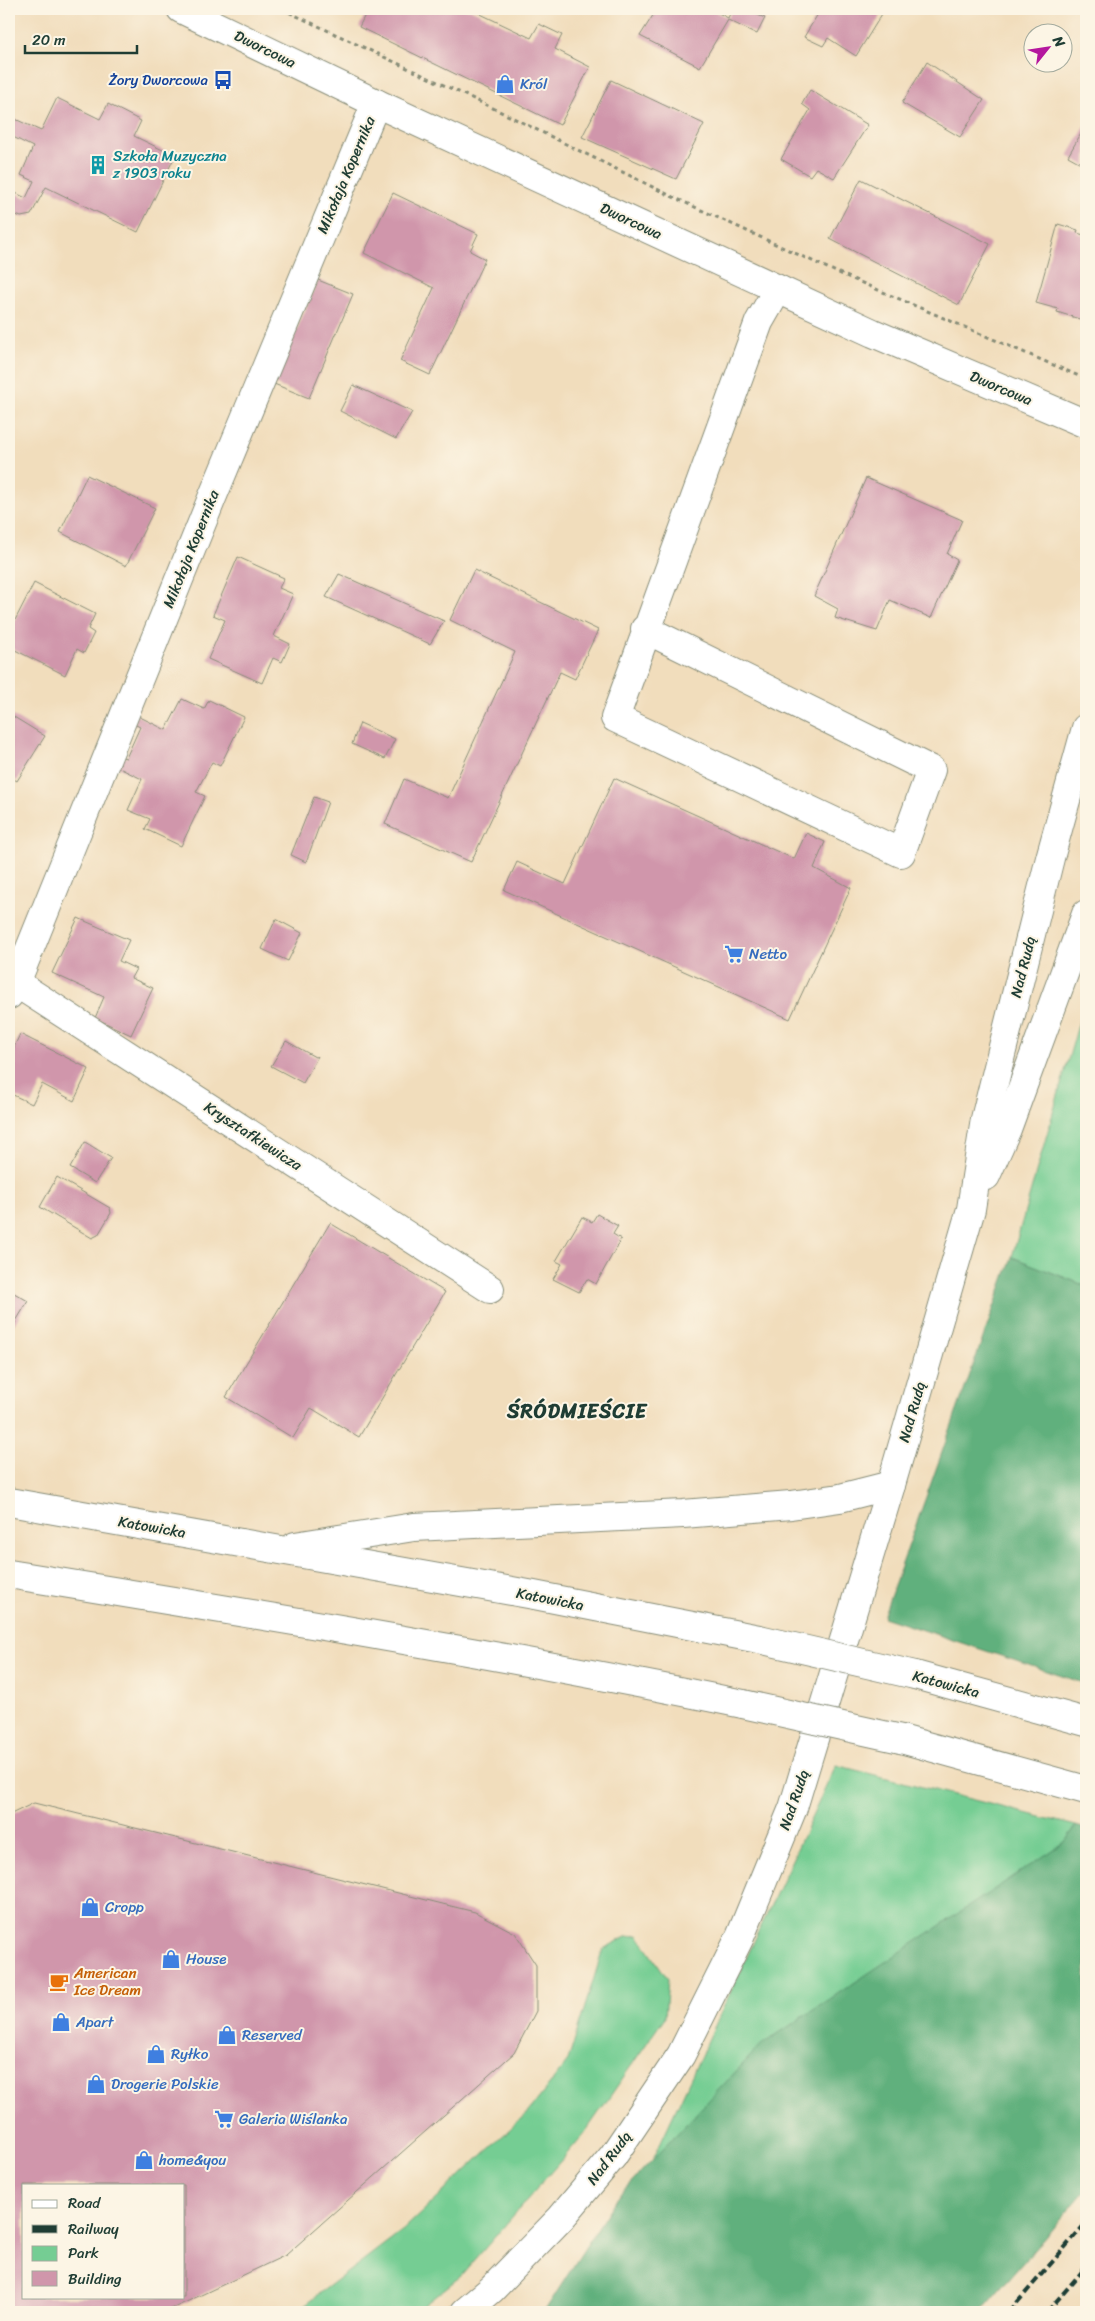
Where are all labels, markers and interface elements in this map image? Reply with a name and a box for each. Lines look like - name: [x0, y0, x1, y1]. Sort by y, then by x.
- scale bar: [25, 22, 138, 54]
- north arrow: [1022, 22, 1072, 72]
- street label: Dworcowa: [230, 23, 301, 75]
- text: 20 m: [32, 27, 66, 53]
- text: N: [1045, 30, 1072, 52]
- place label: Żory Dworcowa: [108, 67, 208, 93]
- bus stop icon: Żory Dworcowa: [212, 69, 234, 91]
- place label: Król: [520, 71, 548, 97]
- shop icon: Król: [494, 73, 516, 95]
- street label: Mikołaja Kopernika: [309, 112, 383, 238]
- place label: Szkoła Muzyczna z 1903 roku: [112, 143, 227, 186]
- building icon: Szkoła Muzyczna z 1903 roku: [87, 154, 109, 176]
- street label: Dworcowa: [596, 195, 667, 247]
- street label: Dworcowa: [965, 363, 1037, 413]
- street label: Mikołaja Kopernika: [155, 485, 227, 612]
- street label: Nad Rudą: [1003, 933, 1043, 1000]
- place label: Netto: [749, 941, 787, 967]
- supermarket icon: Netto: [723, 943, 745, 965]
- street label: Krysztafkiewicza: [199, 1094, 308, 1178]
- street label: Nad Rudą: [891, 1378, 933, 1446]
- district label: ŚRÓDMIEŚCIE: [506, 1394, 648, 1429]
- street label: Katowicka: [116, 1508, 188, 1546]
- street label: Katowicka: [514, 1580, 586, 1618]
- street label: Katowicka: [910, 1663, 983, 1706]
- street label: Nad Rudą: [772, 1766, 817, 1834]
- place label: Cropp: [105, 1894, 144, 1920]
- shop icon: Cropp: [79, 1896, 101, 1918]
- place label: House: [186, 1946, 226, 1972]
- shop icon: House: [160, 1948, 182, 1970]
- place label: American Ice Dream: [73, 1960, 141, 2003]
- cafe icon: American Ice Dream: [48, 1971, 70, 1993]
- place label: Apart: [75, 2009, 114, 2035]
- shop icon: Apart: [50, 2011, 72, 2033]
- place label: Reserved: [242, 2022, 303, 2048]
- shop icon: Reserved: [216, 2024, 238, 2046]
- place label: Ryłko: [171, 2041, 209, 2067]
- shop icon: Ryłko: [145, 2043, 167, 2065]
- place label: Drogerie Polskie: [111, 2071, 219, 2097]
- shop icon: Drogerie Polskie: [85, 2073, 107, 2095]
- place label: Galeria Wiślanka: [239, 2106, 348, 2132]
- supermarket icon: Galeria Wiślanka: [213, 2108, 235, 2130]
- street label: Nad Rudą: [580, 2125, 638, 2191]
- place label: home&you: [158, 2147, 226, 2173]
- shop icon: home&you: [133, 2149, 155, 2171]
- legend: [22, 2184, 185, 2298]
- text: Road: [68, 2190, 101, 2216]
- text: Railway: [68, 2216, 119, 2242]
- text: Park: [68, 2240, 99, 2266]
- text: Building: [68, 2266, 122, 2292]

